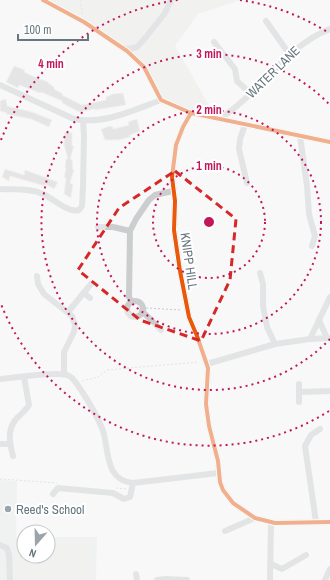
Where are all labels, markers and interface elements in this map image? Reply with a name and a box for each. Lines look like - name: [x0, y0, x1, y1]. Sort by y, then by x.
- scale bar: [18, 16, 88, 42]
- text: 100 m: [24, 22, 51, 38]
- street label: WATER LANE: [243, 42, 303, 102]
- text: 3 min: [196, 46, 222, 62]
- text: 4 min: [38, 56, 64, 72]
- text: 2 min: [196, 102, 222, 118]
- text: 1 min: [196, 158, 222, 174]
- centre of rings: [202, 215, 216, 229]
- street label: KNIPP HILL: [177, 231, 201, 291]
- place label: Reed's School: [16, 501, 84, 518]
- marker: Reed's School: [3, 504, 13, 514]
- north arrow: [16, 524, 56, 564]
- text: N: [27, 546, 38, 561]

